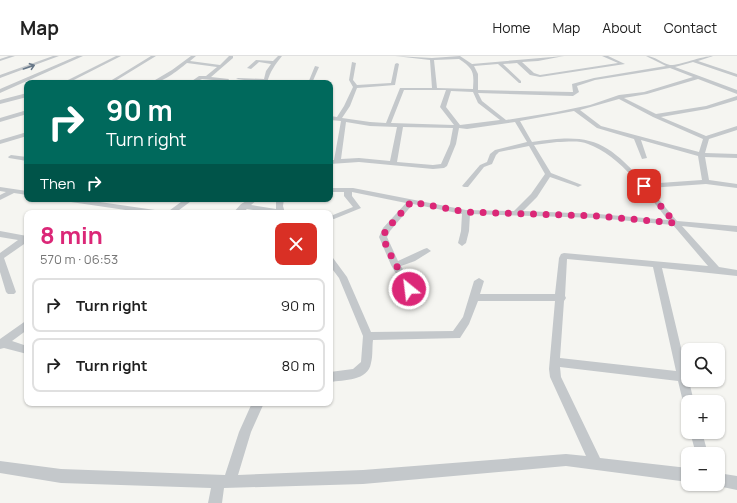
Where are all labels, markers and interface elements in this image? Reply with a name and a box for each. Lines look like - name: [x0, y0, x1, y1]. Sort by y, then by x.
- text: Map: [20, 15, 59, 41]
- text: Home: [493, 18, 530, 37]
- text: Map: [552, 18, 580, 37]
- text: About: [602, 18, 642, 37]
- text: Contact: [664, 18, 717, 37]
- one-way arrow: [22, 62, 34, 70]
- text: 90 m: [106, 91, 173, 129]
- icon: right: [40, 96, 92, 148]
- text: Turn right: [106, 127, 187, 151]
- pin: [627, 169, 661, 203]
- icon: right: [83, 172, 105, 194]
- text: Then: [40, 173, 75, 194]
- icon: arrive: [633, 175, 655, 197]
- text: 8 min: [40, 218, 103, 251]
- button: close: [275, 223, 317, 265]
- text: 570 m · 06:53: [40, 250, 118, 268]
- position arrow: [388, 268, 430, 310]
- icon: right: [42, 294, 64, 316]
- text: Turn right: [76, 295, 147, 316]
- text: 90 m: [281, 295, 315, 316]
- map controls: [681, 343, 725, 491]
- button: search: [681, 343, 725, 387]
- icon: right: [42, 354, 64, 376]
- text: Turn right: [76, 355, 147, 376]
- text: 80 m: [281, 355, 315, 376]
- button: +: [681, 395, 725, 439]
- button: −: [681, 447, 725, 491]

